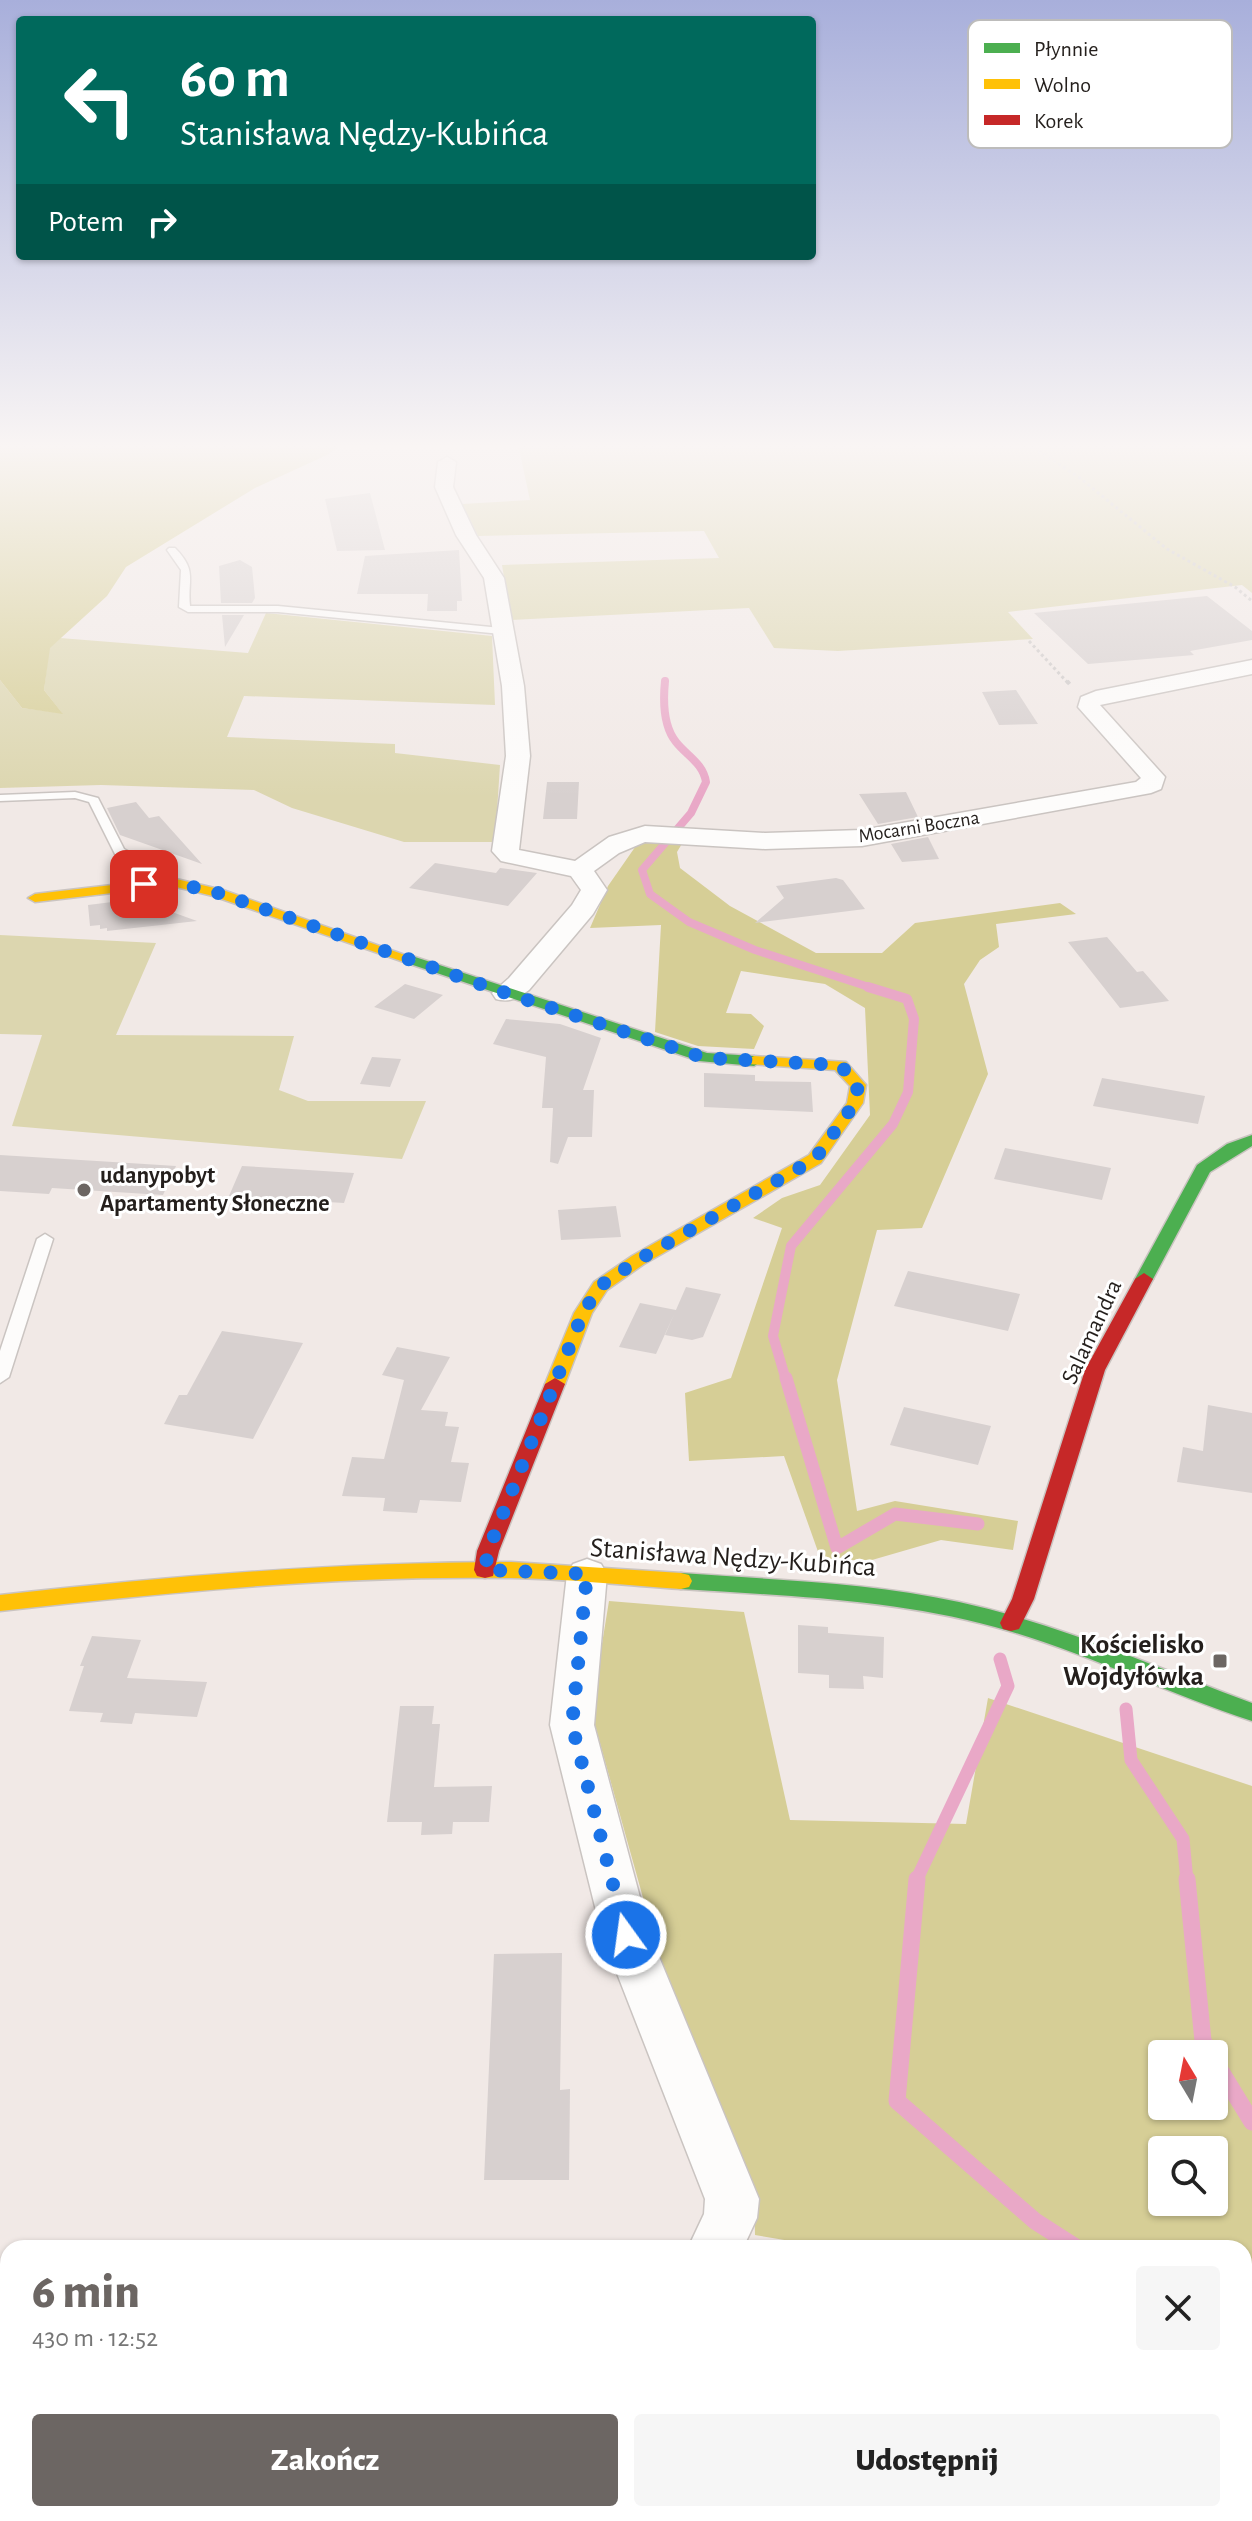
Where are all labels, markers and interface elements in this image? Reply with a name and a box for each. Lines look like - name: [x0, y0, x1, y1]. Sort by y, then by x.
- legend: [968, 20, 1232, 148]
- text: Płynnie: [1034, 38, 1099, 60]
- icon: left: [48, 48, 152, 152]
- text: 60 m: [180, 51, 290, 107]
- text: Wolno: [1034, 74, 1091, 96]
- text: Korek: [1034, 110, 1083, 132]
- text: Stanisława Nędzy-Kubińca: [180, 116, 549, 152]
- icon: right: [140, 200, 184, 244]
- text: Potem: [48, 207, 124, 237]
- street label: Mocarni Boczna: [857, 808, 981, 846]
- pin: [110, 850, 178, 918]
- icon: arrive: [122, 862, 166, 906]
- place label: udanypobyt Apartamenty Słoneczne: [100, 1164, 330, 1216]
- marker: udanypobyt Apartamenty Słoneczne: [75, 1181, 93, 1199]
- street label: Salamandra: [1057, 1276, 1127, 1388]
- street label: Stanisława Nędzy-Kubińca: [589, 1534, 877, 1582]
- place label: Kościelisko Wojdyłówka: [1063, 1631, 1204, 1691]
- marker: Kościelisko Wojdyłówka: [1211, 1652, 1229, 1670]
- position arrow: [584, 1893, 668, 1977]
- north arrow: [1148, 2040, 1228, 2120]
- map controls: [1148, 2040, 1228, 2216]
- button: search: [1148, 2136, 1228, 2216]
- button: close: [1136, 2266, 1220, 2350]
- text: 6 min: [32, 2269, 140, 2317]
- text: 430 m · 12:52: [32, 2325, 158, 2351]
- button: Zakończ: [32, 2414, 618, 2506]
- button: Udostępnij: [634, 2414, 1220, 2506]

